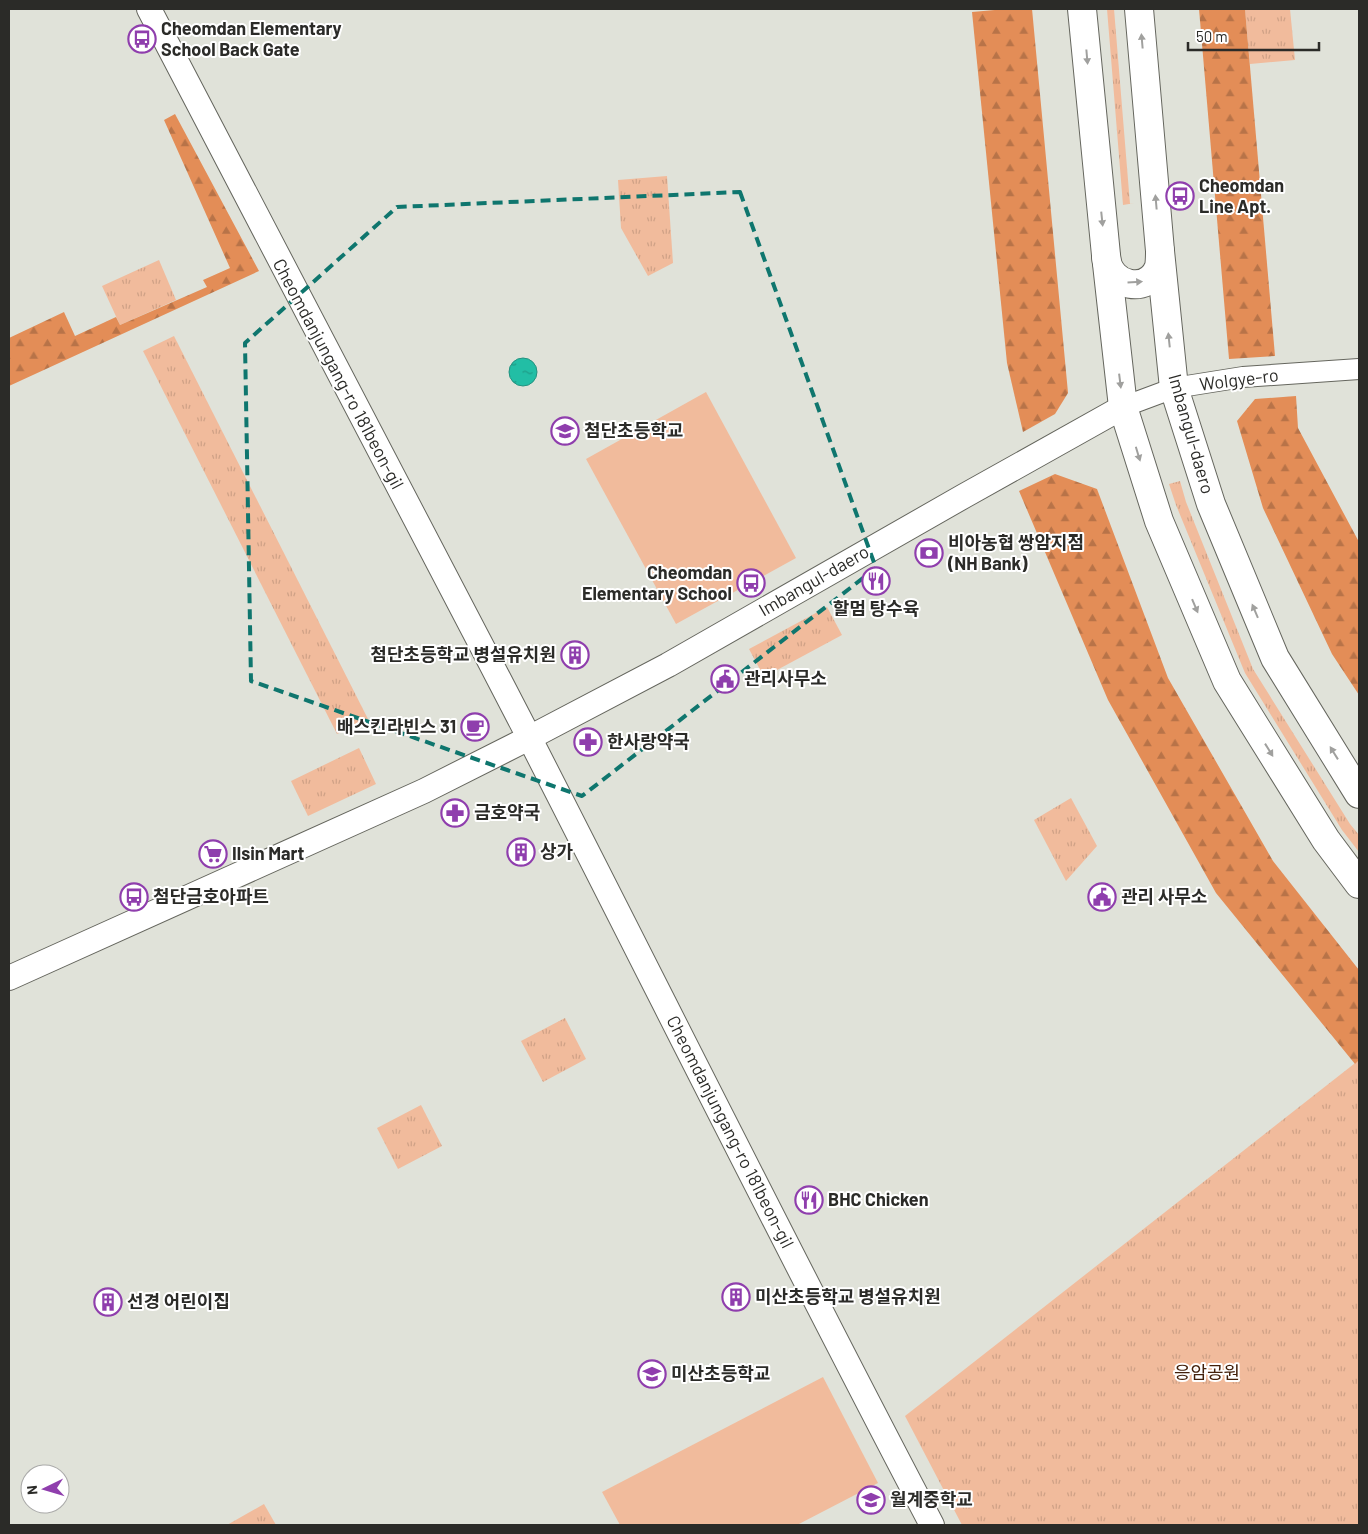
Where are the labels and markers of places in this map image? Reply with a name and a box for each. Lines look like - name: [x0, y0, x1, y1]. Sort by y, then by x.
- place label: Cheomdan Elementary School Back Gate: [161, 17, 342, 60]
- bus stop icon: Cheomdan Elementary School Back Gate: [127, 24, 157, 54]
- place label: Cheomdan Line Apt.: [1199, 174, 1284, 217]
- bus stop icon: Cheomdan Line Apt.: [1165, 181, 1195, 211]
- school or university icon: 첨단초등학교: [550, 416, 580, 446]
- place label: 첨단초등학교: [584, 419, 683, 441]
- place label: 비아농협 쌍암지점 (NH Bank): [947, 531, 1084, 574]
- bank icon: 비아농협 쌍암지점 (NH Bank): [914, 538, 944, 568]
- place label: Cheomdan Elementary School: [582, 561, 732, 604]
- restaurant icon: 할멈 탕수육: [861, 566, 891, 596]
- bus stop icon: Cheomdan Elementary School: [736, 568, 766, 598]
- place label: 할멈 탕수육: [833, 597, 919, 619]
- building icon: 첨단초등학교 병설유치원: [560, 640, 590, 670]
- place label: 첨단초등학교 병설유치원: [370, 643, 556, 665]
- public building icon: 관리사무소: [710, 664, 740, 694]
- place label: 관리사무소: [744, 667, 827, 689]
- cafe icon: 배스킨라빈스 31: [460, 712, 490, 742]
- place label: 배스킨라빈스 31: [337, 715, 456, 737]
- pharmacy icon: 한사랑약국: [573, 727, 603, 757]
- place label: 한사랑약국: [607, 730, 690, 752]
- pharmacy icon: 금호약국: [440, 798, 470, 828]
- place label: 금호약국: [474, 801, 540, 823]
- building icon: 상가: [506, 837, 536, 867]
- supermarket icon: Ilsin Mart: [198, 839, 228, 869]
- place label: 상가: [540, 840, 574, 862]
- place label: Ilsin Mart: [232, 842, 305, 864]
- bus stop icon: 첨단금호아파트: [119, 882, 149, 912]
- public building icon: 관리 사무소: [1087, 882, 1117, 912]
- place label: 첨단금호아파트: [153, 885, 269, 907]
- place label: 관리 사무소: [1121, 885, 1207, 907]
- restaurant icon: BHC Chicken: [794, 1185, 824, 1215]
- place label: BHC Chicken: [828, 1188, 929, 1210]
- building icon: 미산초등학교 병설유치원: [721, 1282, 751, 1312]
- place label: 미산초등학교 병설유치원: [755, 1285, 941, 1307]
- building icon: 선경 어린이집: [93, 1287, 123, 1317]
- place label: 선경 어린이집: [127, 1290, 230, 1312]
- school or university icon: 미산초등학교: [637, 1359, 667, 1389]
- place label: 미산초등학교: [671, 1362, 770, 1384]
- school or university icon: 월계중학교: [856, 1485, 886, 1515]
- place label: 월계중학교: [890, 1488, 973, 1510]

